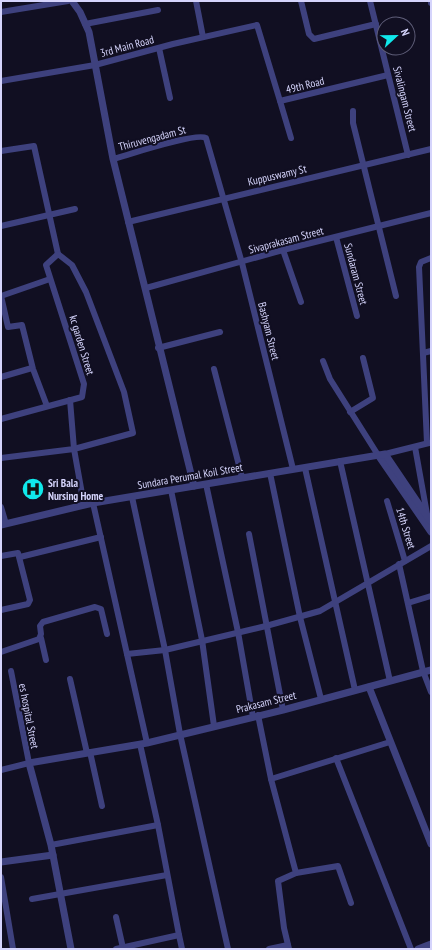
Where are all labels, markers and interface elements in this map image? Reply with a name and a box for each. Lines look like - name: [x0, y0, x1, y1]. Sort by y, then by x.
- north arrow: [376, 16, 416, 56]
- text: N: [398, 27, 413, 38]
- street label: 3rd Main Road: [99, 32, 155, 60]
- street label: Sivalingam Street: [390, 65, 420, 133]
- street label: 49th Road: [284, 73, 326, 96]
- street label: Thiruvengadam St: [117, 122, 187, 154]
- street label: Kuppuswamy St: [246, 161, 308, 189]
- street label: Sivaprakasam Street: [247, 223, 325, 257]
- street label: Sundaram Street: [341, 242, 371, 306]
- street label: Bashyam Street: [255, 301, 283, 361]
- street label: kc garden Street: [66, 313, 98, 377]
- street label: Sundara Perumal Koil Street: [136, 460, 244, 492]
- hospital icon: Sri Bala Nursing Home: [20, 476, 46, 502]
- place label: Sri Bala Nursing Home: [48, 476, 104, 503]
- street label: 14th Street: [393, 505, 419, 551]
- street label: es hospital Street: [16, 682, 42, 750]
- street label: Prakasam Street: [235, 688, 297, 716]

